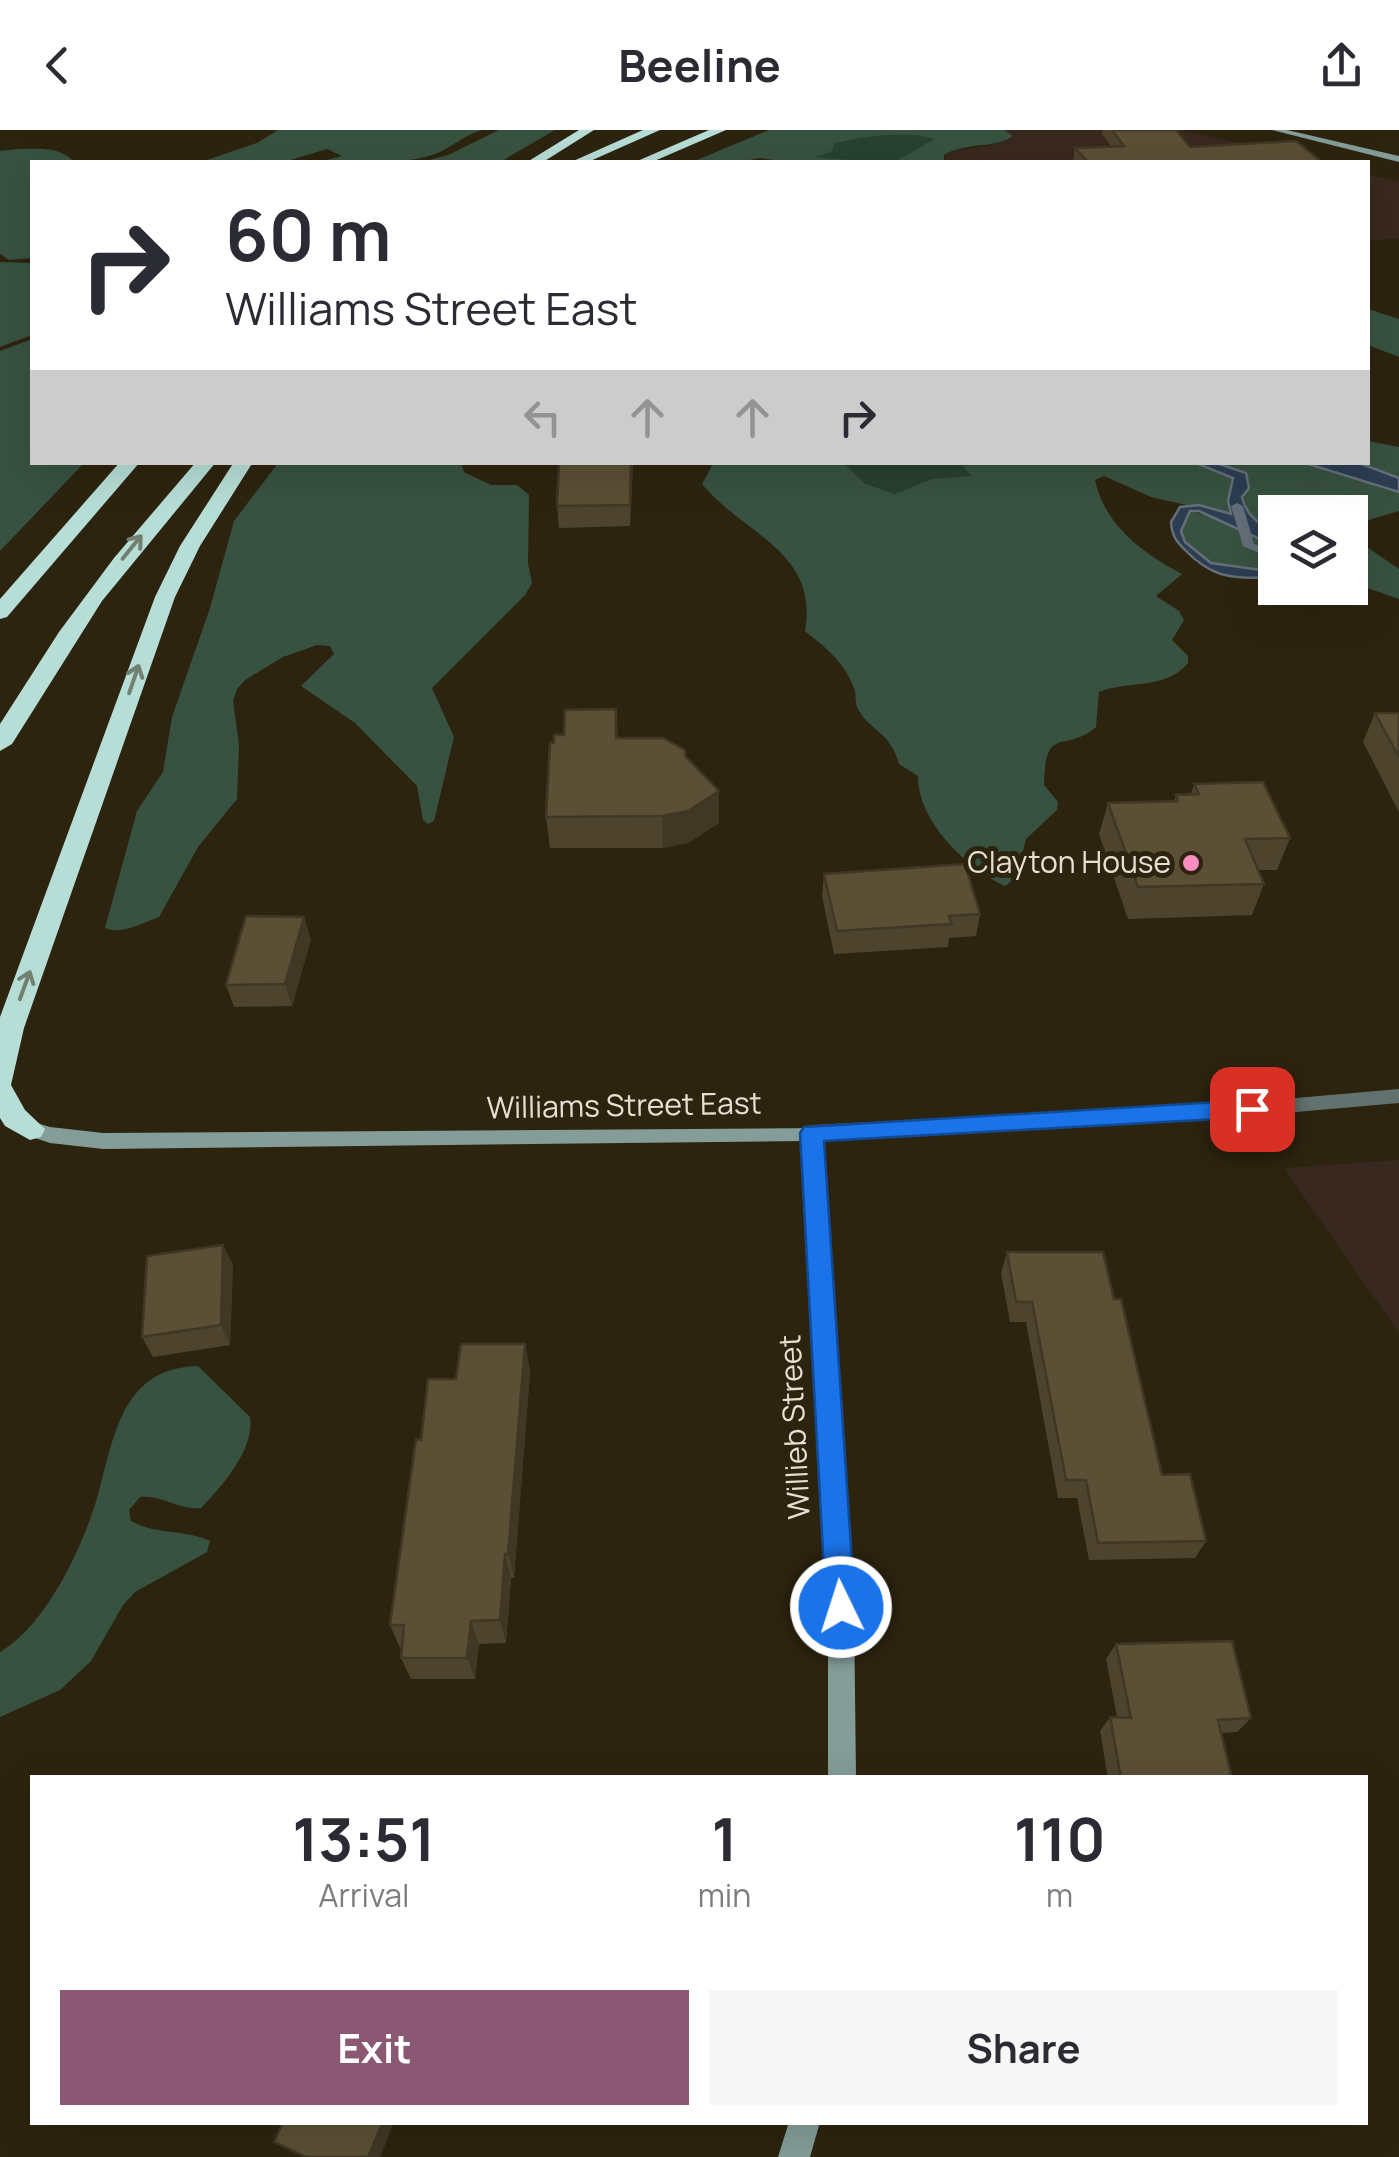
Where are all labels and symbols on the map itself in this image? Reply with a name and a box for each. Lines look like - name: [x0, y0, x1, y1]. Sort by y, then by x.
- one-way arrow: [121, 535, 143, 561]
- one-way arrow: [126, 665, 144, 696]
- place label: Clayton House: [967, 841, 1171, 882]
- marker: Clayton House: [1180, 852, 1202, 874]
- one-way arrow: [17, 971, 35, 1002]
- pin: [1210, 1067, 1295, 1152]
- street label: Williams Street East: [486, 1082, 762, 1127]
- street label: Willieb Street: [768, 1334, 819, 1520]
- position arrow: [789, 1555, 893, 1659]

